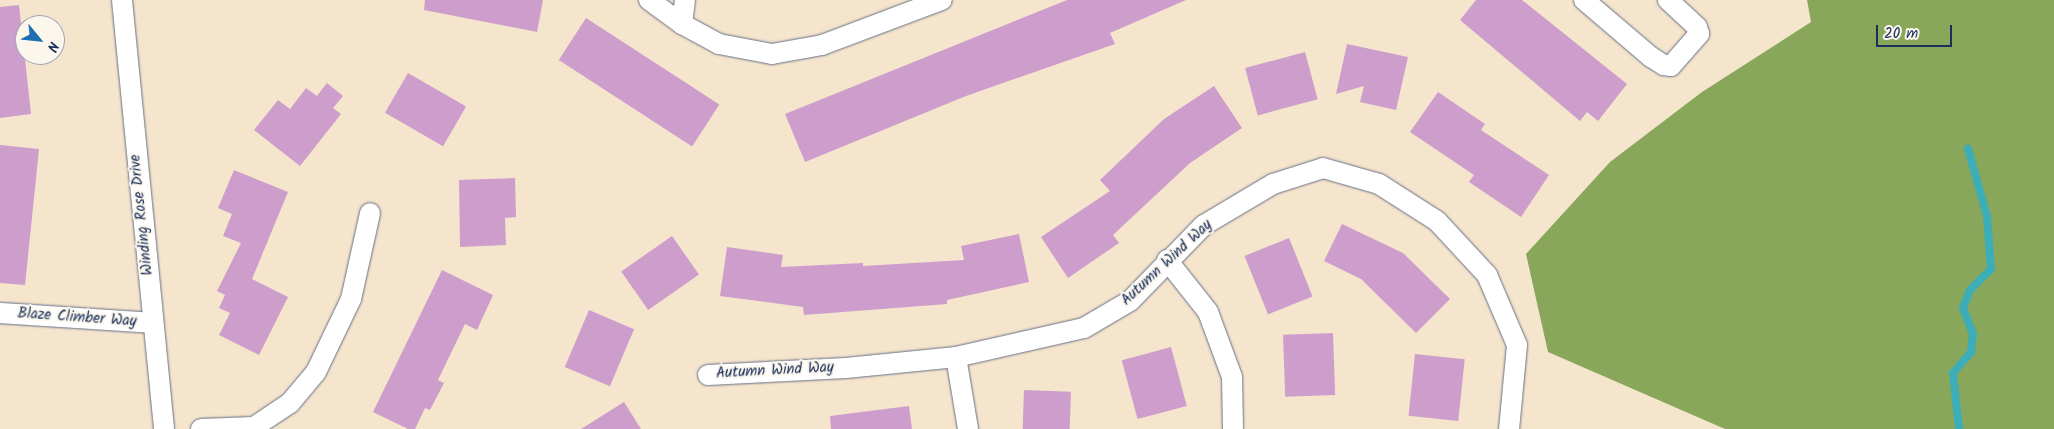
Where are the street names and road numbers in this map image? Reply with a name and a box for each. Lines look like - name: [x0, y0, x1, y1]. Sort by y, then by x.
- street label: Winding Rose Drive: [127, 154, 157, 276]
- street label: Autumn Wind Way: [1118, 216, 1216, 310]
- street label: Blaze Climber Way: [17, 305, 137, 331]
- street label: Autumn Wind Way: [716, 359, 834, 383]

